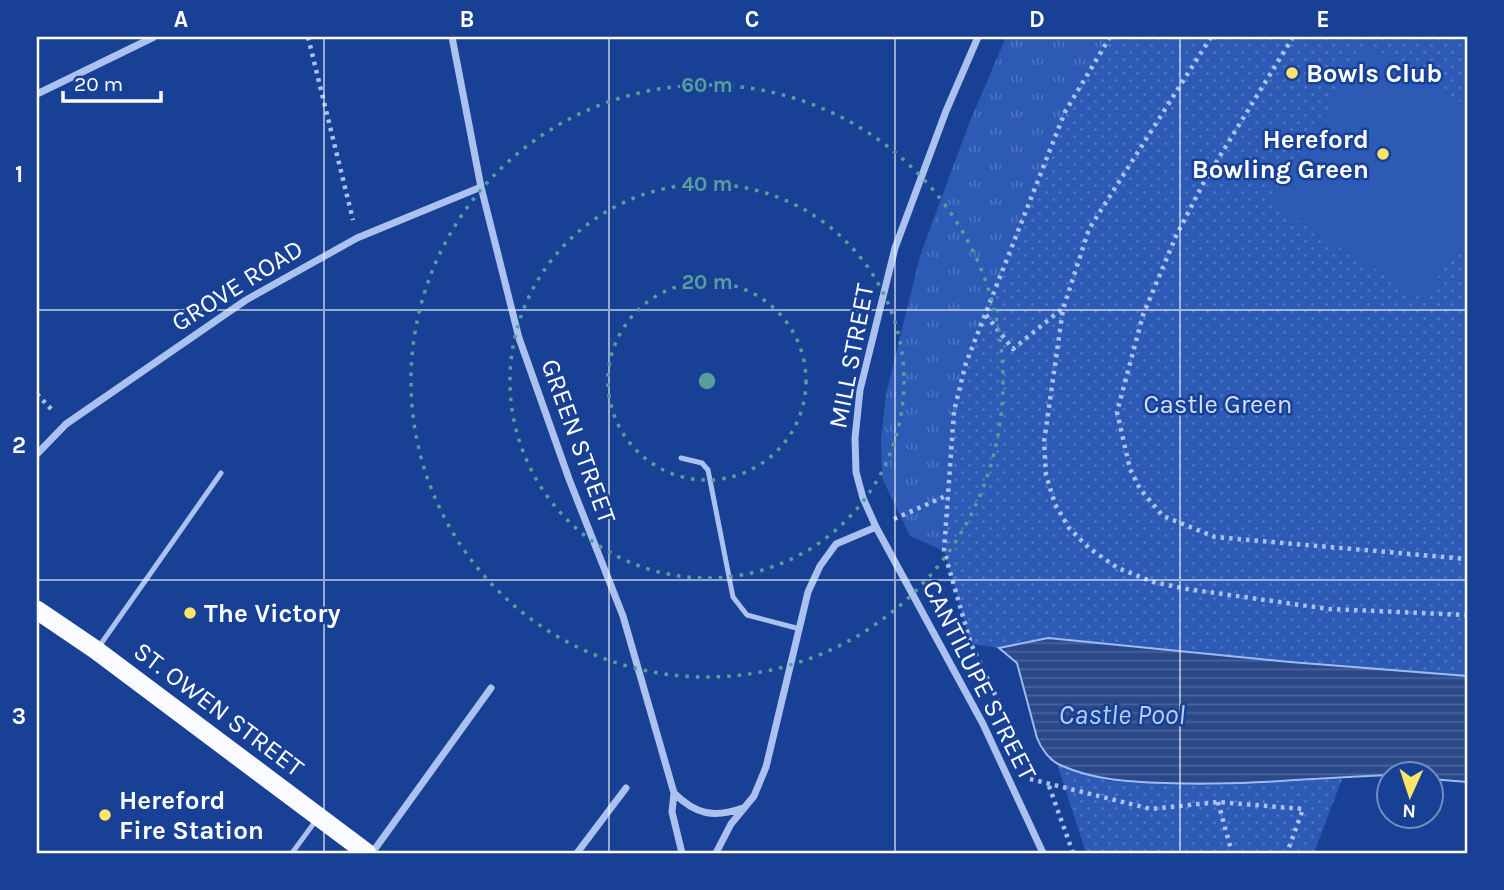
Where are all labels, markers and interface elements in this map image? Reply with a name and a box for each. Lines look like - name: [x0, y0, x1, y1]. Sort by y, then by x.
- text: A: [174, 6, 188, 33]
- text: B: [460, 6, 474, 33]
- text: C: [745, 6, 759, 33]
- text: D: [1029, 6, 1045, 33]
- text: E: [1316, 6, 1330, 33]
- place label: Bowls Club: [1306, 58, 1442, 89]
- scale bar: [63, 60, 161, 104]
- marker: Bowls Club: [1284, 65, 1300, 81]
- text: 20 m: [74, 72, 123, 96]
- text: 60 m: [681, 73, 733, 97]
- place label: Hereford Bowling Green: [1192, 124, 1369, 185]
- marker: Hereford Bowling Green: [1375, 146, 1391, 162]
- text: 1: [15, 161, 23, 188]
- text: 40 m: [681, 172, 733, 196]
- street label: GROVE ROAD: [166, 233, 309, 338]
- text: 20 m: [681, 270, 733, 294]
- street label: MILL STREET: [822, 281, 881, 431]
- street label: GREEN STREET: [534, 355, 623, 528]
- centre of rings: [695, 369, 719, 393]
- park label: Castle Green: [1143, 389, 1293, 420]
- text: 2: [12, 432, 26, 459]
- street label: CANTILUPE STREET: [916, 575, 1043, 785]
- place label: The Victory: [204, 598, 341, 629]
- marker: The Victory: [182, 605, 198, 621]
- street label: ST. OWEN STREET: [127, 635, 310, 783]
- water label: Castle Pool: [1059, 698, 1185, 731]
- text: 3: [12, 703, 26, 730]
- north arrow: [1374, 760, 1444, 830]
- place label: Hereford Fire Station: [119, 785, 264, 846]
- text: N: [1402, 800, 1417, 822]
- marker: Hereford Fire Station: [97, 807, 113, 823]

